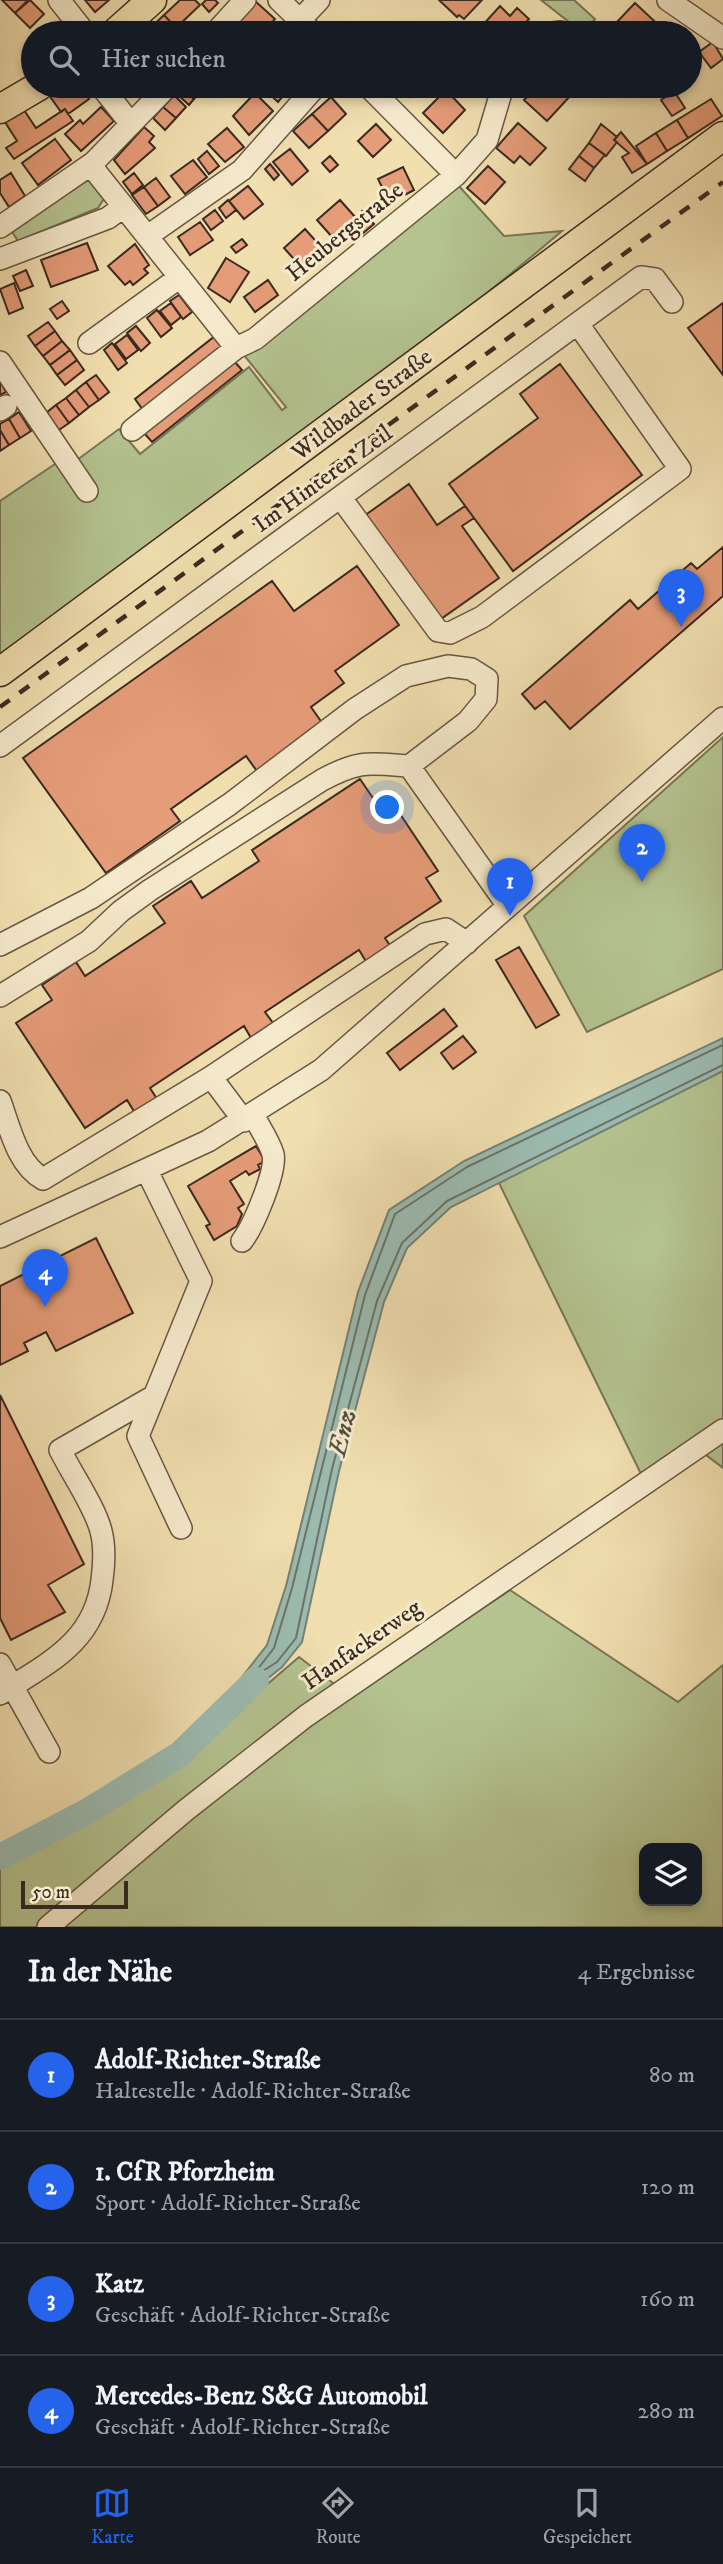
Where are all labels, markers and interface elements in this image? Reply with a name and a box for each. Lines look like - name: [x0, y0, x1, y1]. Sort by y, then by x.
- search box: [21, 21, 702, 98]
- icon: search: [45, 41, 83, 79]
- text: Hier suchen: [101, 43, 226, 76]
- street label: Heubergstraße: [280, 176, 410, 288]
- street label: Wildbader Straße: [285, 342, 438, 468]
- street label: Im Hinteren Zeil: [248, 418, 399, 540]
- pin: 3: [658, 569, 704, 627]
- your location: [370, 790, 404, 824]
- pin: 2: [619, 824, 665, 882]
- pin: 1: [487, 858, 533, 916]
- pin: 4: [22, 1249, 68, 1307]
- water label: Enz: [321, 1406, 365, 1462]
- street label: Hanfackerweg: [297, 1593, 428, 1697]
- map controls: [639, 1843, 702, 1906]
- button: layers: [639, 1843, 702, 1906]
- scale bar: [21, 1878, 128, 1910]
- text: 50 m: [32, 1881, 70, 1904]
- text: In der Nähe: [28, 1954, 172, 1991]
- text: 4 Ergebnisse: [578, 1958, 695, 1987]
- text: Adolf-Richter-Straße: [95, 2044, 321, 2077]
- text: 1: [47, 2061, 55, 2090]
- text: 80 m: [649, 2061, 695, 2090]
- text: Haltestelle · Adolf-Richter-Straße: [95, 2077, 411, 2106]
- text: 1. CfR Pforzheim: [95, 2156, 275, 2189]
- text: 2: [45, 2173, 57, 2202]
- text: 120 m: [641, 2173, 695, 2202]
- text: Sport · Adolf-Richter-Straße: [95, 2189, 361, 2218]
- text: Katz: [95, 2268, 144, 2301]
- text: 3: [47, 2285, 55, 2314]
- text: 160 m: [640, 2285, 695, 2314]
- text: Geschäft · Adolf-Richter-Straße: [95, 2301, 390, 2330]
- text: Mercedes-Benz S&G Automobil: [95, 2380, 428, 2413]
- text: 4: [44, 2397, 58, 2426]
- text: 280 m: [638, 2397, 695, 2426]
- text: Geschäft · Adolf-Richter-Straße: [95, 2413, 390, 2442]
- tab: Karte: [91, 2484, 134, 2549]
- tab: Route: [316, 2484, 361, 2549]
- tab: Gespeichert: [543, 2484, 632, 2549]

